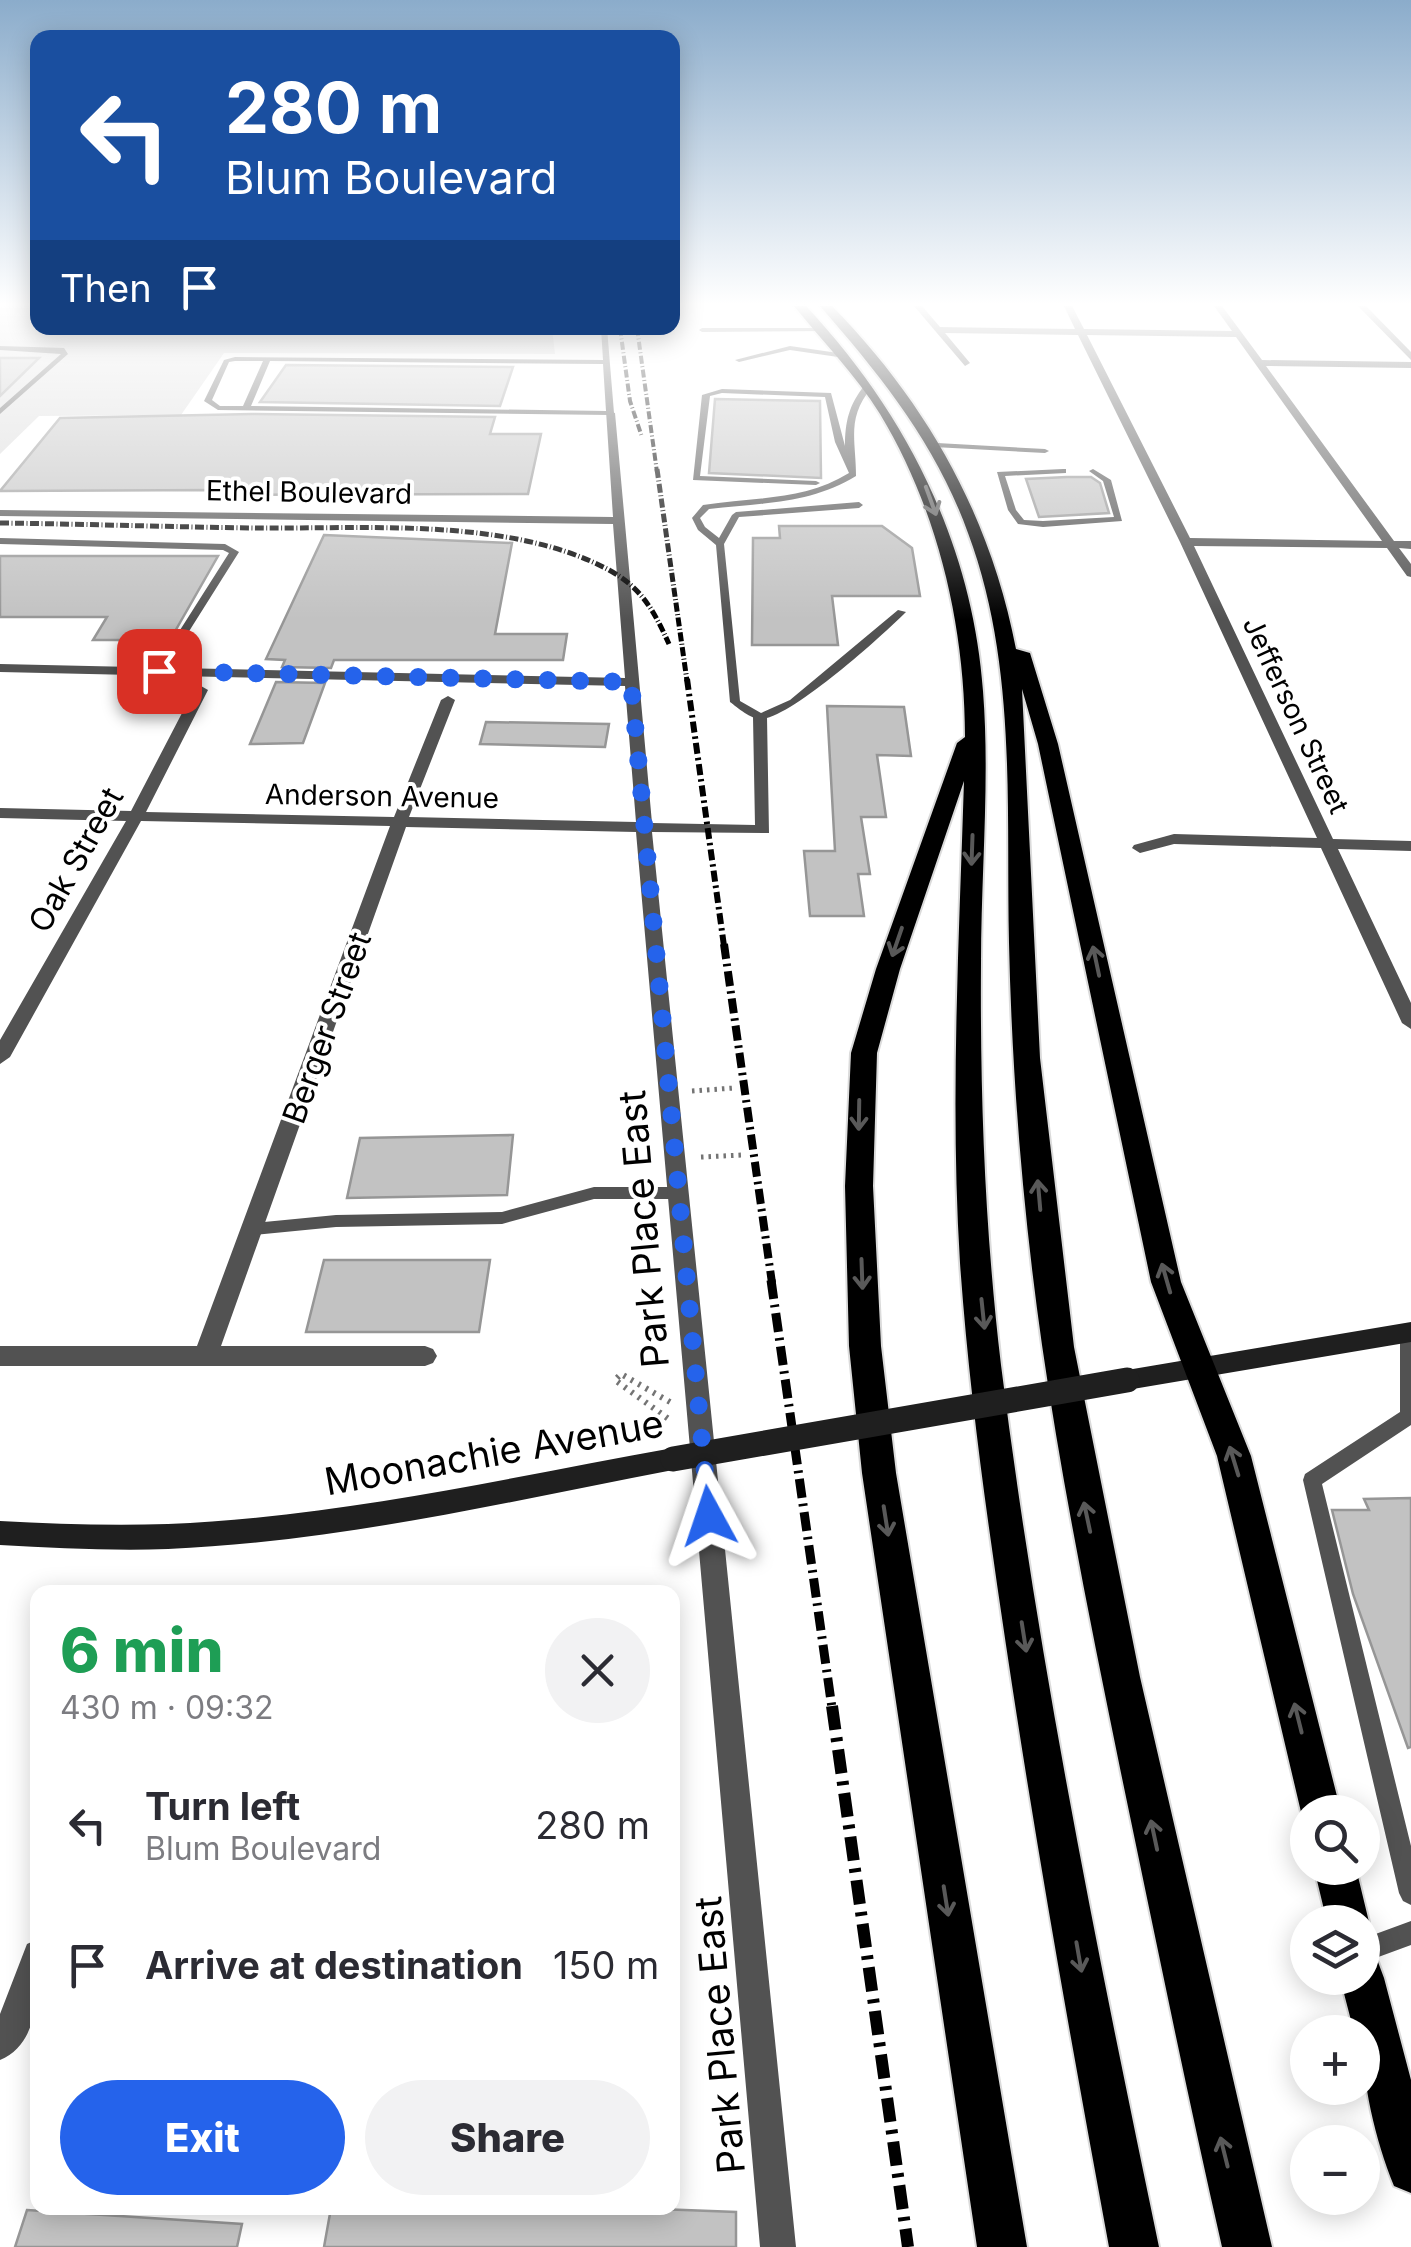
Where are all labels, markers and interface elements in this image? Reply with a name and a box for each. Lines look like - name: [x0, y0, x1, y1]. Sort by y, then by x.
- text: 280 m: [225, 65, 442, 150]
- icon: left: [60, 70, 190, 200]
- text: Blum Boulevard: [225, 150, 557, 205]
- icon: arrive: [172, 260, 227, 315]
- text: Then: [60, 265, 152, 311]
- street label: Ethel Boulevard: [206, 473, 412, 511]
- one-way arrow: [923, 484, 941, 515]
- street label: Jefferson Street: [1236, 611, 1356, 819]
- pin: [117, 629, 202, 714]
- icon: arrive: [132, 644, 187, 699]
- street label: Anderson Avenue: [265, 777, 499, 815]
- street label: Oak Street: [20, 781, 131, 939]
- one-way arrow: [962, 834, 981, 866]
- one-way arrow: [887, 925, 905, 957]
- street label: Berger Street: [274, 927, 379, 1129]
- one-way arrow: [1085, 946, 1104, 978]
- street label: Park Place East: [608, 1089, 678, 1370]
- one-way arrow: [850, 1098, 869, 1130]
- one-way arrow: [1029, 1180, 1048, 1212]
- one-way arrow: [853, 1257, 872, 1289]
- one-way arrow: [1156, 1263, 1175, 1294]
- one-way arrow: [974, 1298, 993, 1330]
- street label: Moonachie Avenue: [321, 1400, 667, 1504]
- one-way arrow: [1224, 1446, 1242, 1477]
- position arrow: [657, 1464, 761, 1568]
- one-way arrow: [1077, 1502, 1095, 1534]
- one-way arrow: [877, 1505, 895, 1537]
- text: 6 min: [60, 1614, 224, 1686]
- button: close: [545, 1618, 650, 1723]
- one-way arrow: [1015, 1620, 1033, 1652]
- text: 430 m · 09:32: [60, 1688, 273, 1727]
- one-way arrow: [1288, 1703, 1306, 1735]
- text: Turn left: [145, 1783, 300, 1829]
- map controls: [1290, 1795, 1380, 2215]
- button: search: [1290, 1795, 1380, 1885]
- icon: left: [60, 1798, 115, 1853]
- text: 280 m: [535, 1802, 650, 1848]
- one-way arrow: [1144, 1820, 1163, 1852]
- text: Blum Boulevard: [145, 1829, 381, 1868]
- one-way arrow: [937, 1885, 955, 1917]
- street label: Park Place East: [684, 1895, 754, 2176]
- button: layers: [1290, 1905, 1380, 1995]
- icon: arrive: [60, 1938, 115, 1993]
- one-way arrow: [1070, 1940, 1089, 1973]
- text: Arrive at destination: [145, 1942, 523, 1988]
- text: 150 m: [553, 1942, 659, 1988]
- button: +: [1290, 2015, 1380, 2105]
- button: Exit: [60, 2080, 345, 2195]
- button: Share: [365, 2080, 650, 2195]
- button: −: [1290, 2125, 1380, 2215]
- one-way arrow: [1213, 2137, 1232, 2168]

